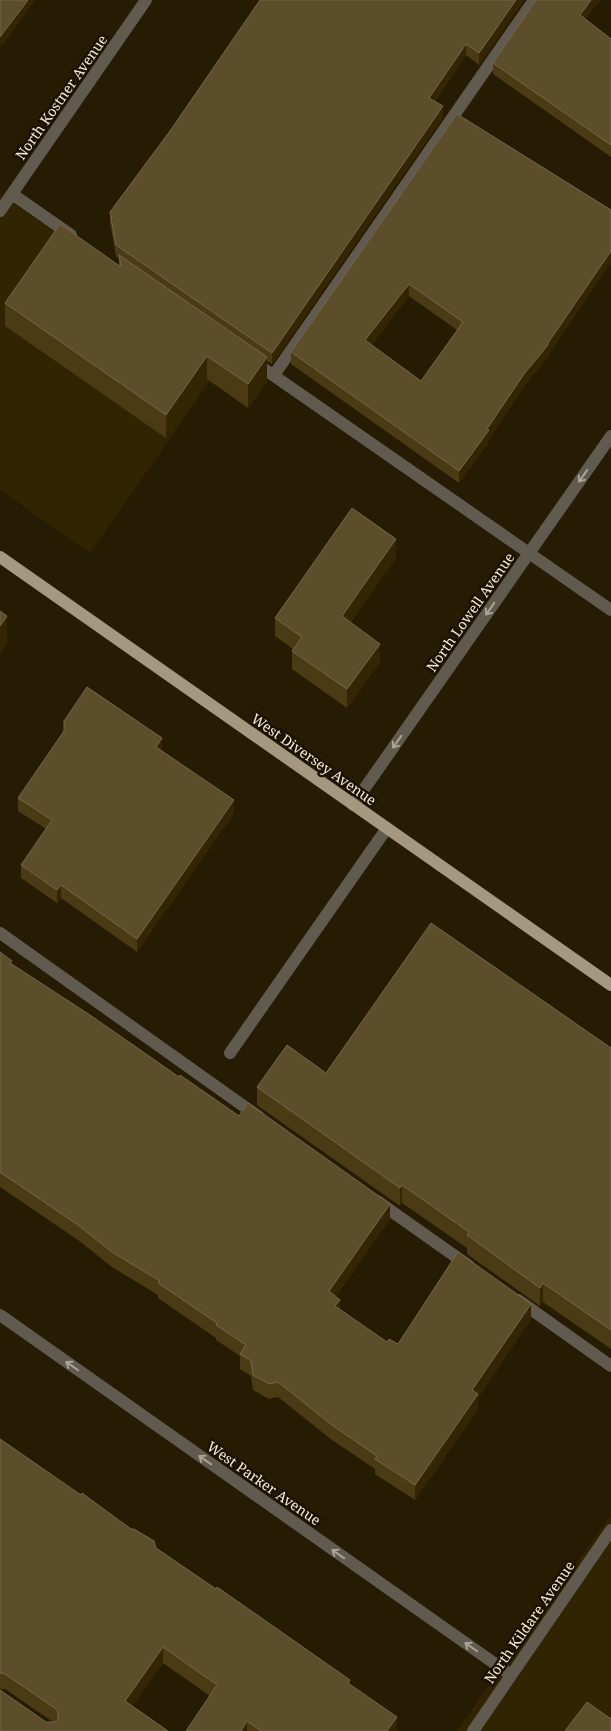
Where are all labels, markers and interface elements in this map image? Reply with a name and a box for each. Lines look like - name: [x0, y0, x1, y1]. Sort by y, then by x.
- street label: North Kostner Avenue: [11, 31, 111, 163]
- one-way arrow: [578, 468, 588, 482]
- street label: North Lowell Avenue: [422, 549, 518, 675]
- one-way arrow: [485, 602, 495, 616]
- street label: West Diversey Avenue: [248, 709, 380, 809]
- one-way arrow: [392, 735, 402, 749]
- one-way arrow: [66, 1361, 80, 1371]
- street label: West Parker Avenue: [203, 1437, 325, 1529]
- one-way arrow: [198, 1455, 212, 1465]
- one-way arrow: [331, 1549, 345, 1559]
- street label: North Kildare Avenue: [479, 1557, 579, 1687]
- one-way arrow: [464, 1642, 478, 1652]

